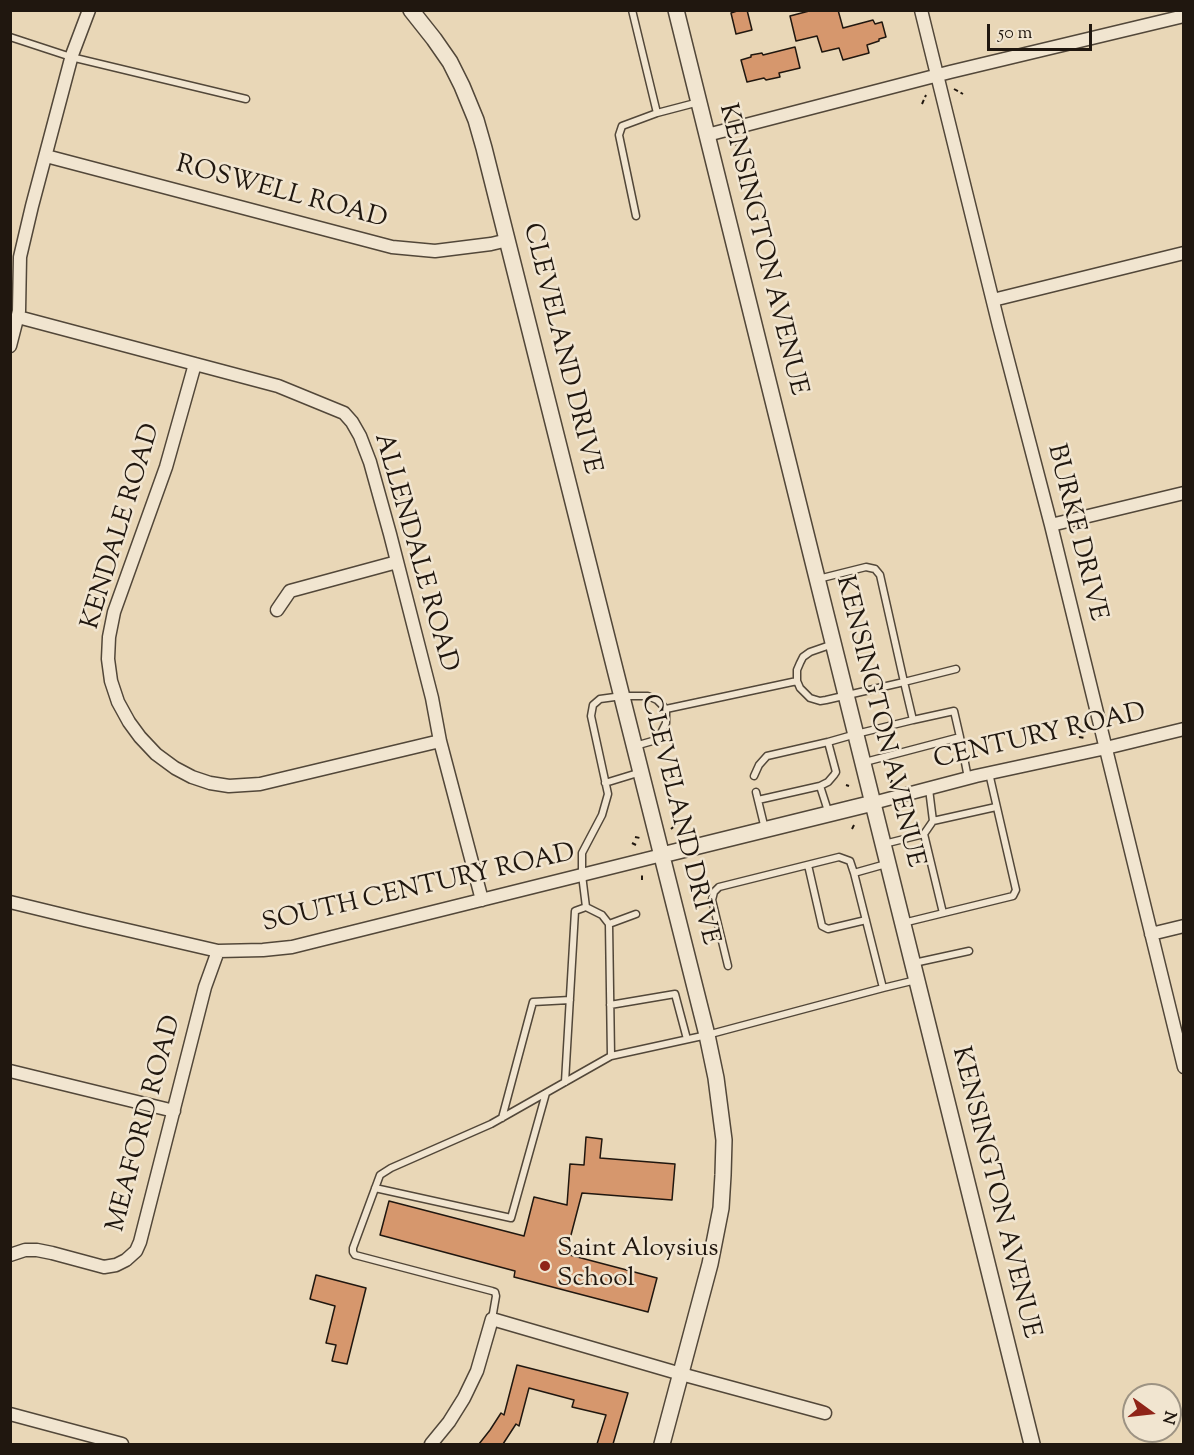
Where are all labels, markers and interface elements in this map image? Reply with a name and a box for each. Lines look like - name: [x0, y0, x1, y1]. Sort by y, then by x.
- scale bar: [990, 12, 1095, 50]
- text: 50 m: [998, 21, 1032, 47]
- street label: KENSINGTON AVENUE: [710, 101, 812, 399]
- street label: ROSWELL ROAD: [172, 151, 390, 237]
- street label: CLEVELAND DRIVE: [514, 220, 606, 478]
- street label: KENDALE ROAD: [77, 421, 169, 633]
- street label: ALLENDALE ROAD: [365, 430, 463, 676]
- street label: BURKE DRIVE: [1038, 442, 1112, 624]
- street label: KENSINGTON AVENUE: [827, 573, 929, 871]
- street label: CLEVELAND DRIVE: [632, 691, 724, 949]
- street label: CENTURY ROAD: [931, 698, 1149, 778]
- street label: SOUTH CENTURY ROAD: [260, 839, 578, 941]
- street label: MEAFORD ROAD: [102, 1012, 190, 1236]
- street label: KENSINGTON AVENUE: [943, 1044, 1045, 1342]
- place label: Saint Aloysius School: [557, 1235, 719, 1296]
- marker: Saint Aloysius School: [538, 1259, 552, 1273]
- north arrow: [1122, 1383, 1182, 1443]
- text: N: [1155, 1408, 1181, 1426]

